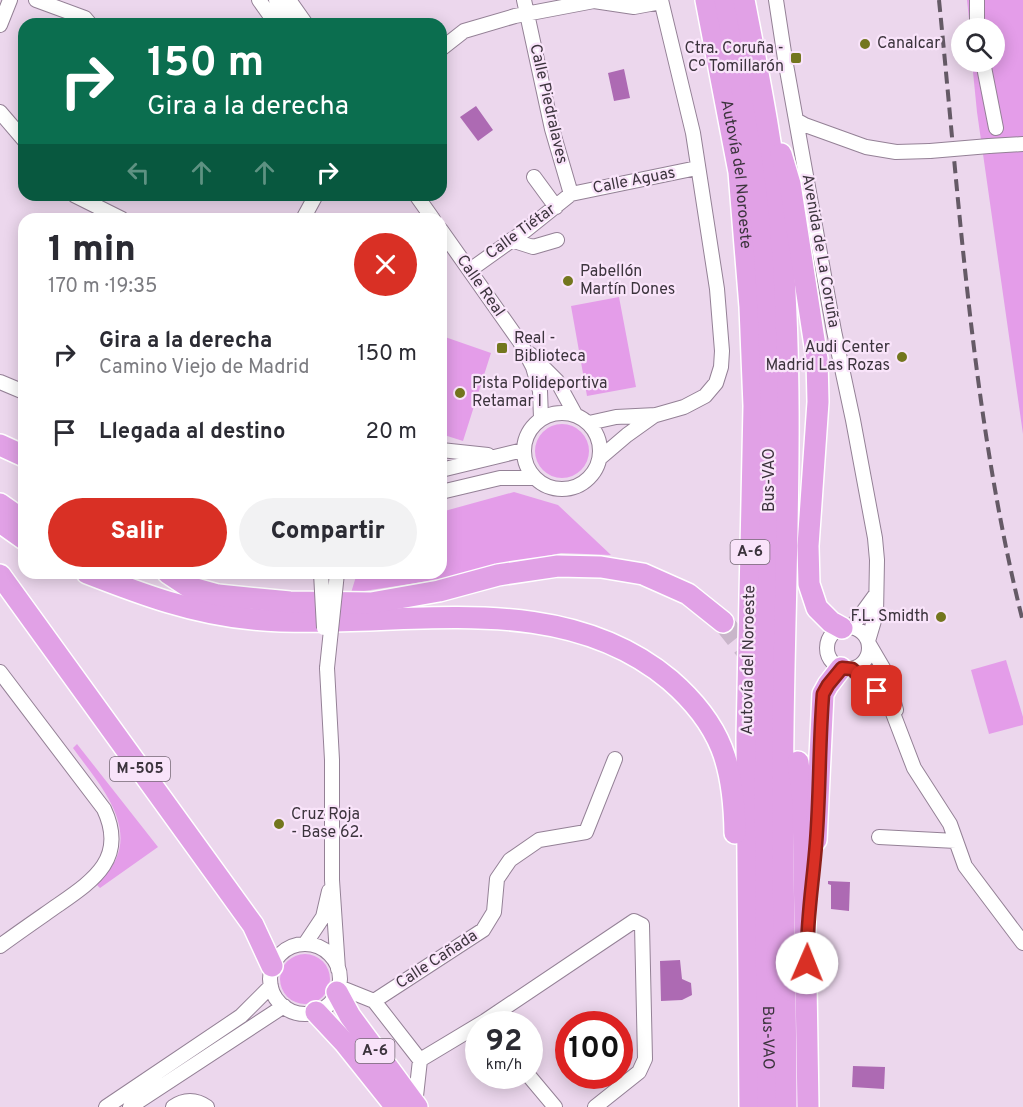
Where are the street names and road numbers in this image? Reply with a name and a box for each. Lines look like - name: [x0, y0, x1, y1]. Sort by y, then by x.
- street label: Calle Piedralaves: [524, 42, 572, 166]
- street label: Autovía del Noroeste: [715, 98, 755, 250]
- street label: Calle Aguas: [591, 163, 677, 199]
- street label: Avenida de La Coruña: [797, 173, 843, 329]
- street label: Calle Tiétar: [482, 200, 560, 264]
- street label: Calle Real: [451, 251, 509, 321]
- street label: Bus-VAO: [760, 448, 780, 512]
- road number: A-6: [730, 540, 770, 564]
- street label: Autovía del Noroeste: [738, 585, 760, 735]
- road number: M-505: [110, 757, 170, 781]
- street label: Calle Cañada: [392, 926, 482, 994]
- street label: Bus-VAO: [757, 1006, 778, 1070]
- road number: A-6: [356, 1039, 394, 1063]

